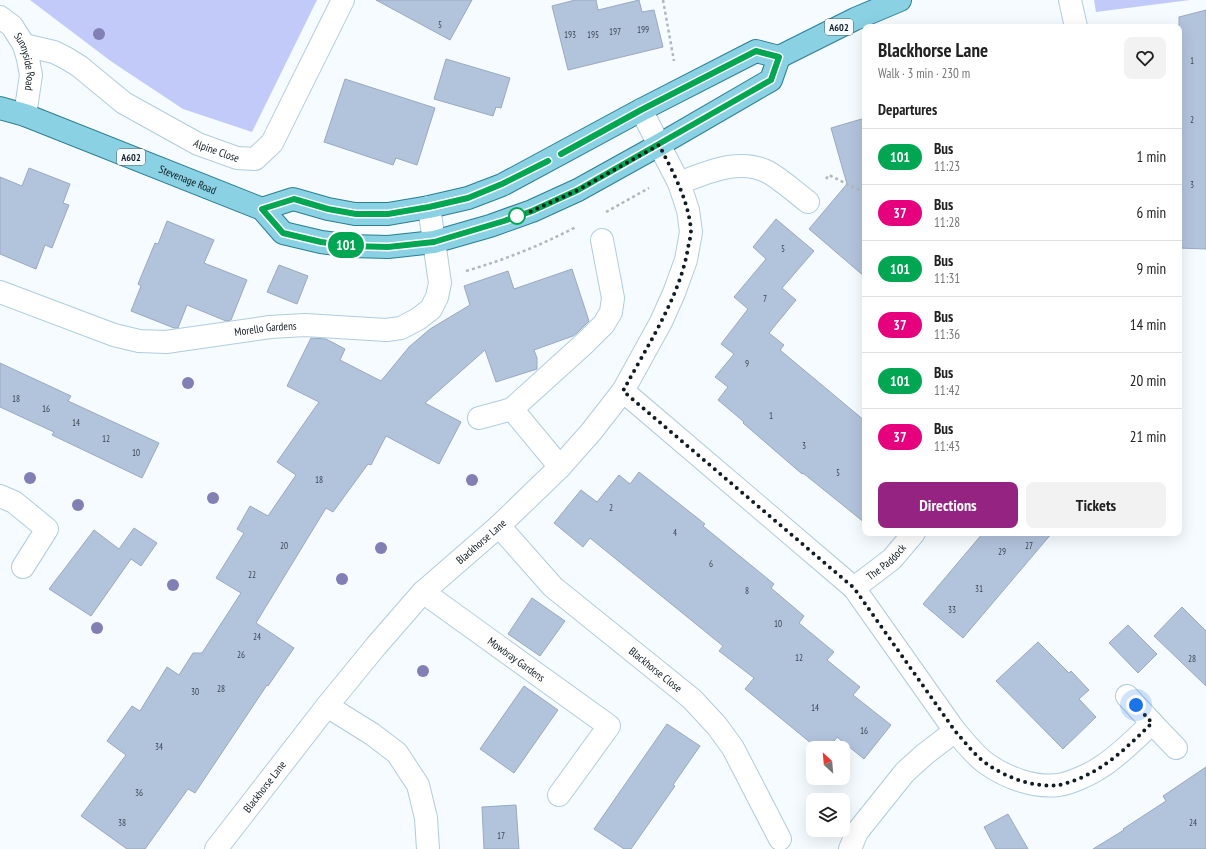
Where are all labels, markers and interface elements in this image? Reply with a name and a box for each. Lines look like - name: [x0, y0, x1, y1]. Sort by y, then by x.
- house number: 5: [438, 19, 442, 30]
- road number: A602: [825, 19, 853, 35]
- house number: 199: [637, 24, 649, 35]
- house number: 197: [609, 26, 621, 37]
- house number: 193: [564, 29, 576, 40]
- house number: 195: [587, 29, 599, 40]
- street label: Sunnyside Road: [11, 30, 38, 92]
- button: heart: [1124, 37, 1166, 79]
- text: Blackhorse Lane: [878, 38, 988, 62]
- house number: 1: [1190, 55, 1194, 66]
- text: Walk · 3 min · 230 m: [878, 65, 970, 82]
- text: Departures: [878, 100, 937, 119]
- house number: 2: [1190, 114, 1194, 125]
- street label: Alpine Close: [191, 136, 242, 165]
- text: Bus: [934, 139, 953, 158]
- text: 1 min: [1136, 147, 1166, 166]
- text: 101: [890, 148, 910, 166]
- road number: A602: [117, 149, 145, 165]
- text: 11:23: [934, 158, 960, 175]
- street label: Stevenage Road: [157, 162, 219, 197]
- house number: 3: [1190, 179, 1194, 190]
- text: Bus: [934, 195, 953, 214]
- text: 6 min: [1136, 203, 1166, 222]
- text: 37: [893, 204, 907, 222]
- unlabelled marker: [508, 207, 526, 225]
- text: 11:28: [934, 214, 960, 231]
- line badge: 101: [323, 232, 369, 258]
- text: 101: [336, 236, 356, 254]
- house number: 5: [781, 243, 785, 254]
- text: Bus: [934, 251, 953, 270]
- text: 9 min: [1136, 259, 1166, 278]
- text: 101: [890, 260, 910, 278]
- text: 11:31: [934, 270, 960, 287]
- house number: 7: [763, 293, 767, 304]
- text: Bus: [934, 307, 953, 326]
- text: 14 min: [1130, 315, 1166, 334]
- text: 37: [893, 316, 907, 334]
- street label: Morello Gardens: [234, 318, 297, 339]
- text: 11:36: [934, 326, 960, 343]
- house number: 9: [745, 358, 749, 369]
- text: Bus: [934, 363, 953, 382]
- text: 20 min: [1130, 371, 1166, 390]
- text: 101: [890, 372, 910, 390]
- text: 11:42: [934, 382, 960, 399]
- house number: 18: [12, 393, 20, 404]
- house number: 16: [42, 403, 50, 414]
- house number: 1: [769, 410, 773, 421]
- house number: 14: [72, 417, 80, 428]
- text: Bus: [934, 419, 953, 438]
- text: 21 min: [1130, 427, 1166, 446]
- text: 37: [893, 428, 907, 446]
- house number: 12: [102, 433, 110, 444]
- text: 11:43: [934, 438, 960, 455]
- house number: 3: [802, 440, 806, 451]
- house number: 10: [132, 447, 140, 458]
- house number: 5: [836, 467, 840, 478]
- house number: 18: [315, 474, 323, 485]
- button: Directions: [878, 482, 1018, 528]
- button: Tickets: [1026, 482, 1166, 528]
- house number: 2: [609, 502, 613, 513]
- street label: Blackhorse Lane: [453, 516, 509, 567]
- house number: 4: [673, 527, 677, 538]
- house number: 20: [280, 540, 288, 551]
- street label: The Paddock: [863, 540, 909, 583]
- house number: 27: [1025, 540, 1033, 551]
- house number: 29: [998, 546, 1006, 557]
- house number: 6: [709, 558, 713, 569]
- house number: 22: [248, 569, 256, 580]
- house number: 31: [975, 583, 983, 594]
- house number: 8: [745, 585, 749, 596]
- house number: 33: [948, 604, 956, 615]
- house number: 10: [774, 618, 782, 629]
- house number: 24: [253, 631, 261, 642]
- street label: Mowbray Gardens: [485, 634, 548, 685]
- street label: Blackhorse Close: [626, 644, 685, 695]
- house number: 26: [237, 649, 245, 660]
- house number: 12: [795, 652, 803, 663]
- house number: 28: [1188, 653, 1196, 664]
- house number: 28: [217, 683, 225, 694]
- house number: 30: [191, 686, 199, 697]
- your location: [1126, 695, 1146, 715]
- house number: 14: [811, 702, 819, 713]
- house number: 16: [860, 725, 868, 736]
- house number: 34: [155, 741, 163, 752]
- north arrow: [806, 741, 850, 785]
- map controls: [806, 741, 850, 837]
- street label: Blackhorse Lane: [240, 758, 289, 815]
- house number: 36: [135, 787, 143, 798]
- button: layers: [806, 793, 850, 837]
- house number: 38: [118, 817, 126, 828]
- house number: 24: [1189, 817, 1197, 828]
- house number: 17: [497, 830, 505, 841]

